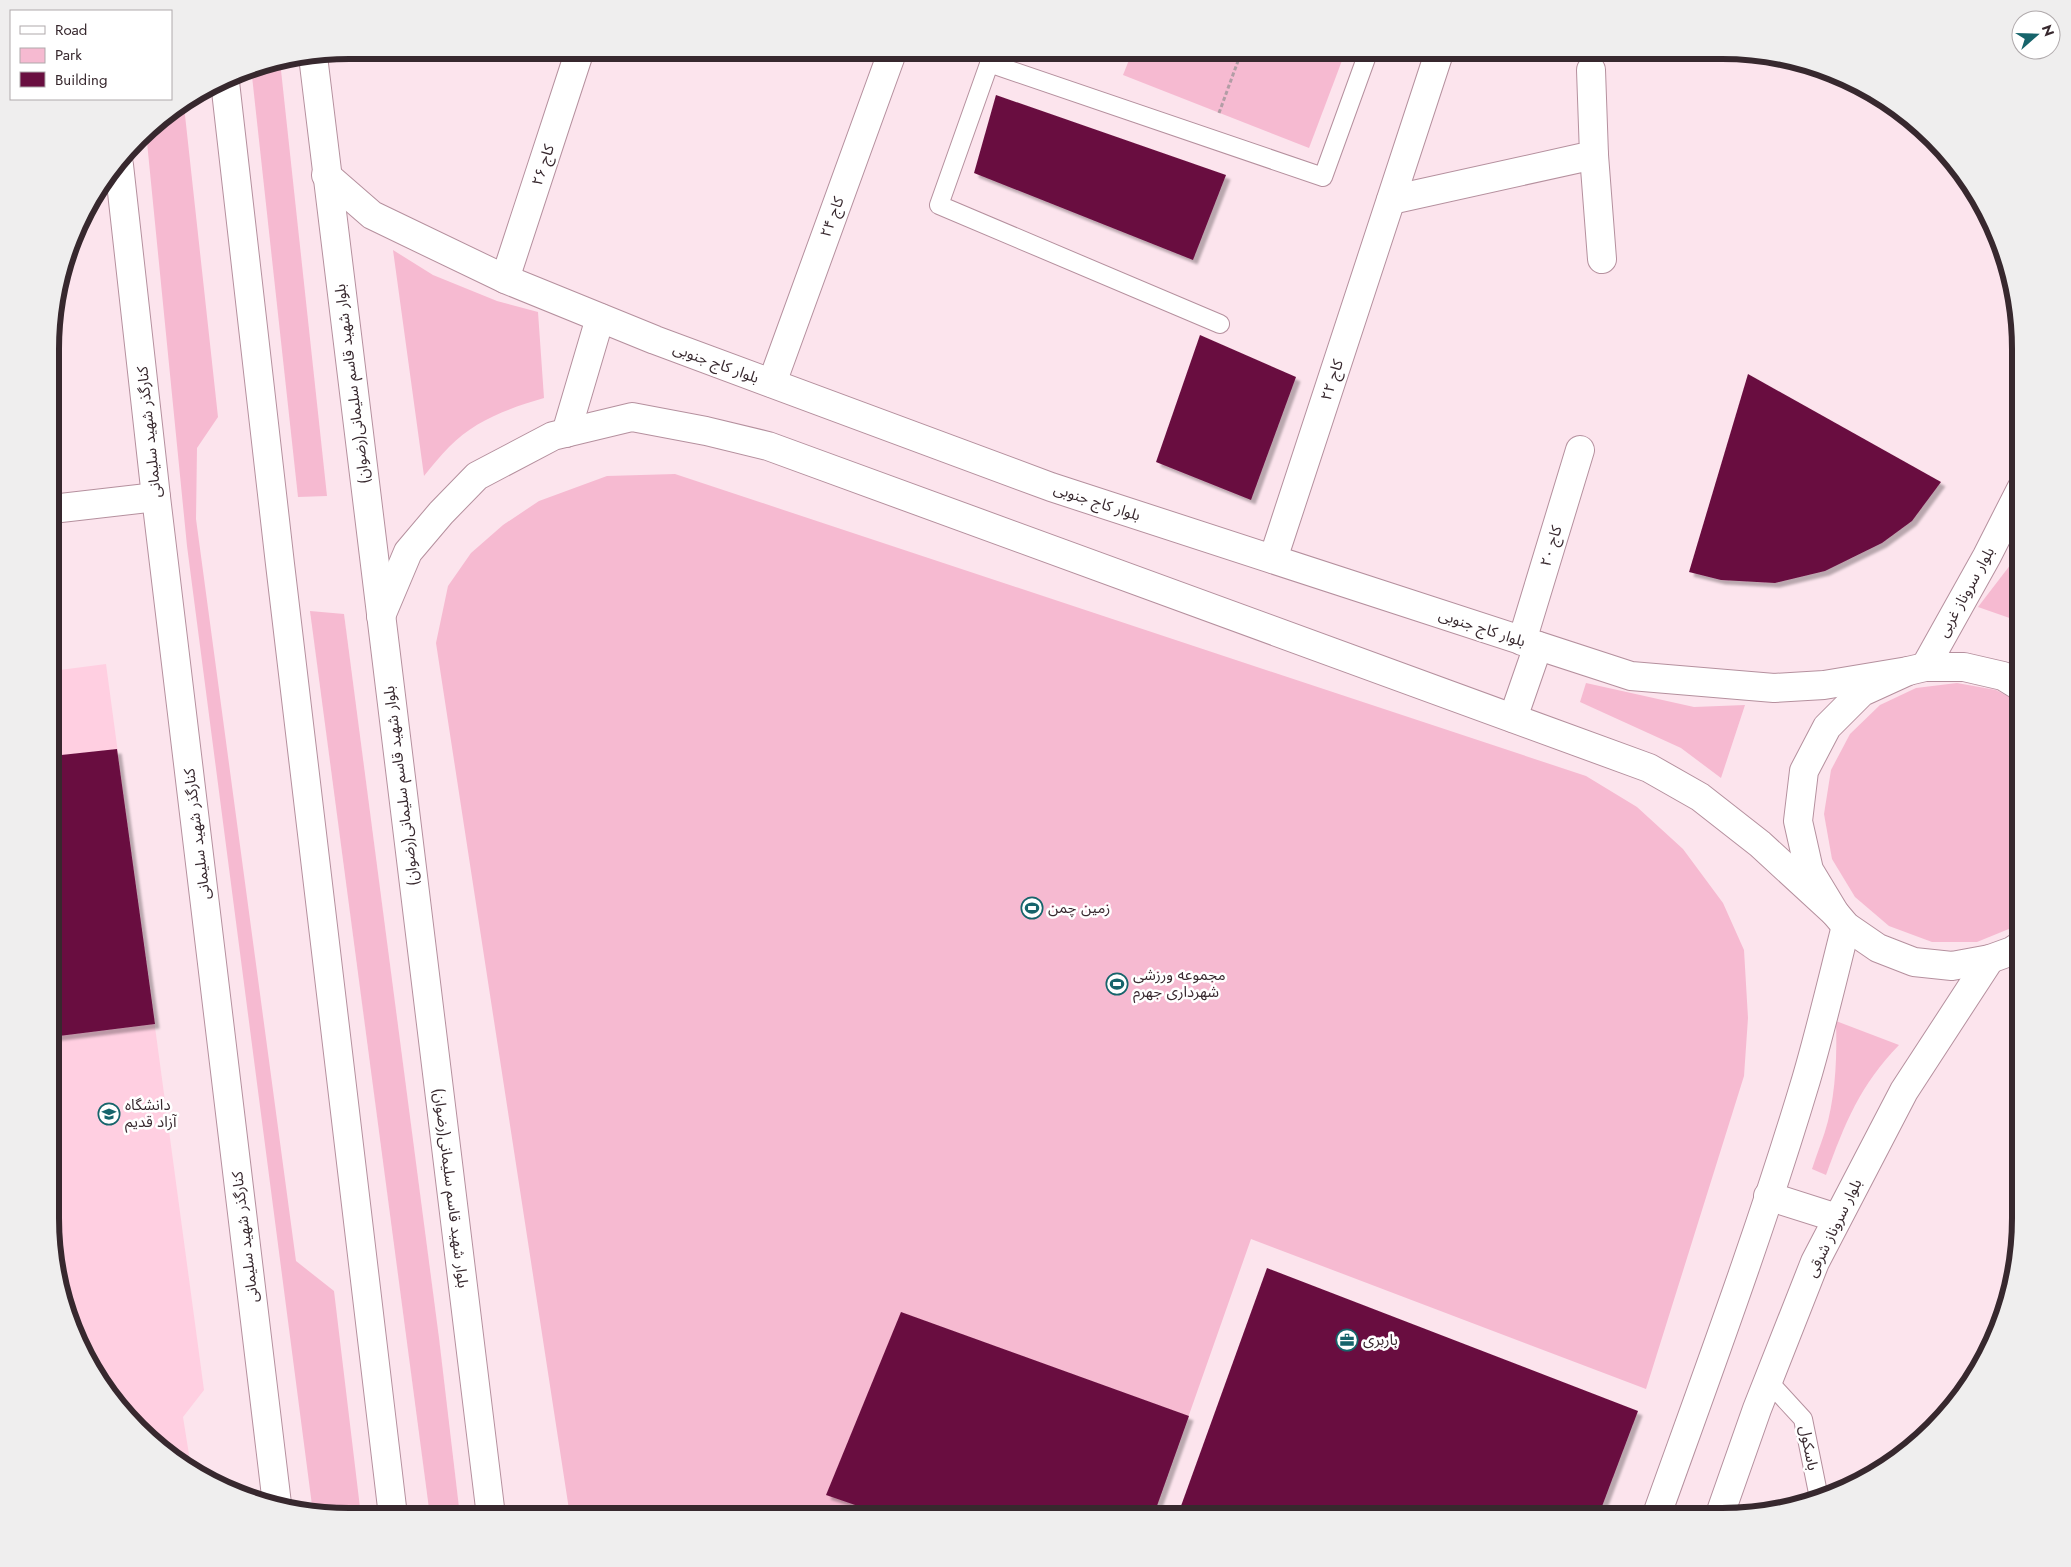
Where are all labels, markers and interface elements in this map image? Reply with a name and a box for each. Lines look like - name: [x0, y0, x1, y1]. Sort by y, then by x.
- legend: [10, 10, 172, 100]
- north arrow: [2011, 10, 2061, 60]
- text: Road: [55, 19, 87, 41]
- text: N: [2037, 22, 2060, 39]
- text: Park: [55, 44, 82, 66]
- text: Building: [55, 69, 107, 91]
- street label: کاج ۲۶: [526, 141, 561, 189]
- street label: کاج ۲۴: [815, 193, 851, 241]
- street label: بلوار شهید قاسم سلیمانی(رضوان): [329, 283, 375, 485]
- street label: بلوار کاج جنوبی: [670, 337, 762, 390]
- street label: کاج ۲۲: [1315, 356, 1350, 404]
- street label: کنارگذر شهید سلیمانی: [131, 364, 167, 499]
- street label: بلوار کاج جنوبی: [1051, 478, 1143, 527]
- street label: کاج ۲۰: [1534, 522, 1569, 570]
- street label: بلوار سروناز غربی: [1932, 543, 2000, 641]
- street label: بلوار کاج جنوبی: [1436, 604, 1528, 653]
- street label: بلوار شهید قاسم سلیمانی(رضوان): [378, 685, 424, 887]
- street label: کنارگذر شهید سلیمانی: [178, 766, 216, 901]
- sports icon: زمین چمن: [1020, 896, 1044, 920]
- place label: زمین چمن: [1048, 897, 1110, 919]
- place label: مجموعه ورزشی شهرداری جهرم: [1133, 964, 1226, 1003]
- sports icon: مجموعه ورزشی شهرداری جهرم: [1105, 972, 1129, 996]
- street label: بلوار شهید قاسم سلیمانی(رضوان): [428, 1087, 474, 1289]
- place label: دانشگاه آزاد قدیم: [125, 1094, 177, 1133]
- school or university icon: دانشگاه آزاد قدیم: [97, 1102, 121, 1126]
- street label: کنارگذر شهید سلیمانی: [226, 1169, 264, 1304]
- street label: بلوار سروناز شرقی: [1801, 1175, 1867, 1281]
- office icon: باربری: [1335, 1328, 1359, 1352]
- place label: باربری: [1363, 1329, 1398, 1351]
- street label: باسکول: [1794, 1424, 1824, 1472]

